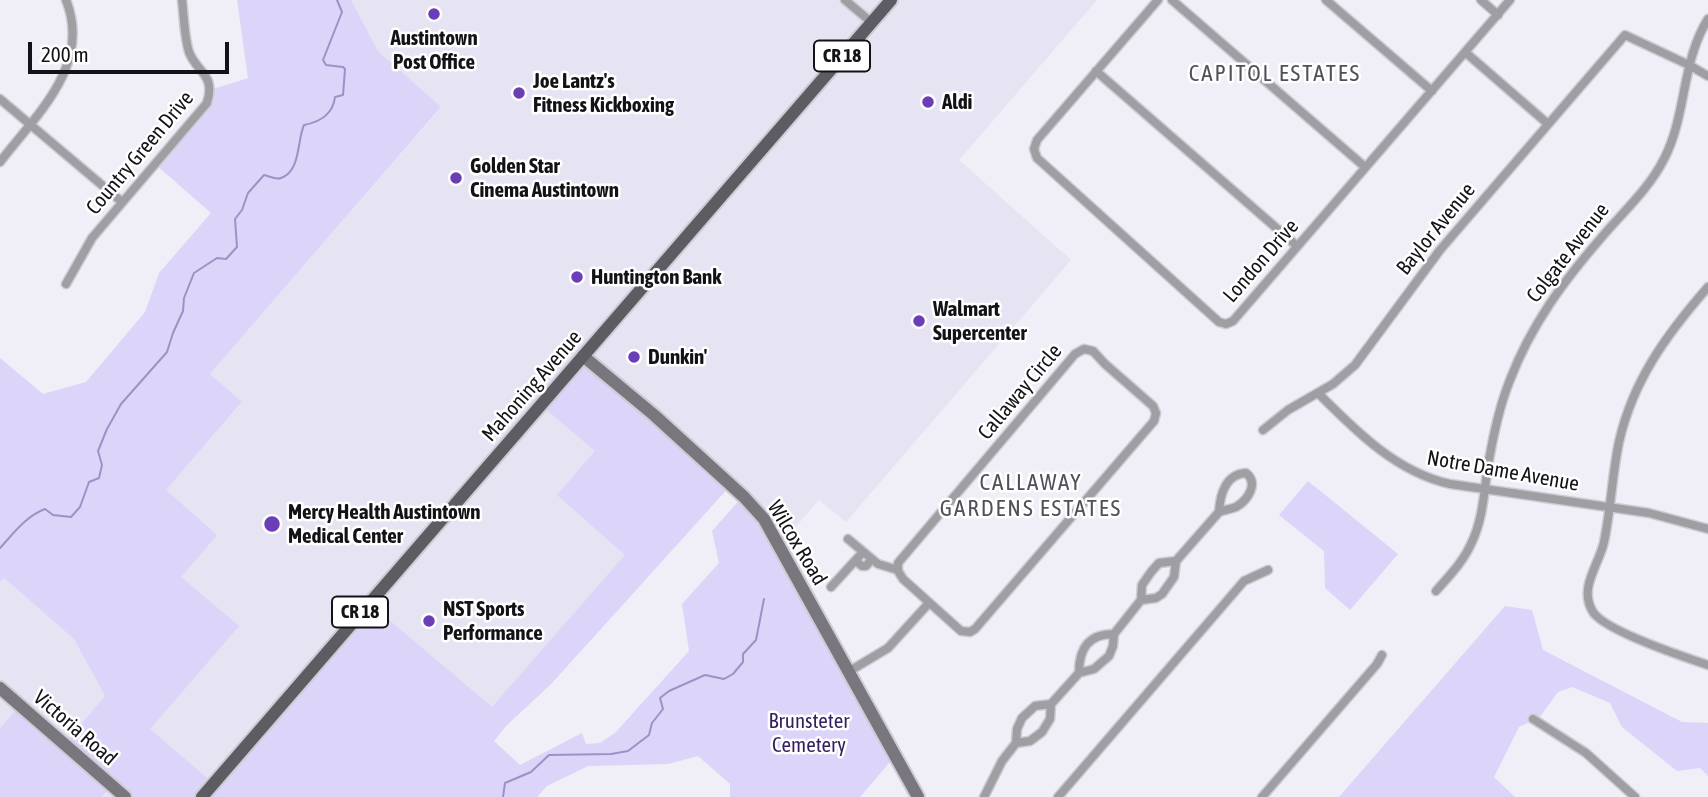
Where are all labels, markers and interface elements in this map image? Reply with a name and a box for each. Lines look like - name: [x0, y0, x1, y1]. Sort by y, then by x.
- marker: Austintown Post Office: [426, 6, 442, 22]
- place label: Austintown Post Office: [390, 25, 478, 75]
- scale bar: [32, 28, 233, 72]
- road number: CR 18: [814, 40, 870, 72]
- text: 200 m: [41, 42, 89, 66]
- district label: CAPITOL ESTATES: [1191, 60, 1359, 88]
- place label: Joe Lantz's Fitness Kickboxing: [533, 68, 674, 118]
- marker: Joe Lantz's Fitness Kickboxing: [511, 85, 527, 101]
- street label: Country Green Drive: [81, 86, 199, 220]
- place label: Aldi: [942, 89, 972, 115]
- marker: Aldi: [920, 94, 936, 110]
- place label: Golden Star Cinema Austintown: [470, 153, 619, 203]
- marker: Golden Star Cinema Austintown: [448, 170, 464, 186]
- street label: Baylor Avenue: [1391, 178, 1481, 280]
- street label: Colgate Avenue: [1521, 198, 1615, 308]
- street label: London Drive: [1218, 214, 1304, 308]
- place label: Huntington Bank: [591, 264, 722, 290]
- marker: Huntington Bank: [569, 269, 585, 285]
- place label: Walmart Supercenter: [933, 296, 1027, 346]
- marker: Walmart Supercenter: [911, 313, 927, 329]
- street label: Mahoning Avenue: [477, 325, 587, 447]
- street label: Callaway Circle: [973, 339, 1067, 445]
- place label: Dunkin': [648, 344, 707, 370]
- marker: Dunkin': [626, 349, 642, 365]
- street label: Notre Dame Avenue: [1425, 445, 1581, 497]
- district label: CALLAWAY GARDENS ESTATES: [942, 469, 1120, 523]
- street label: Wilcox Road: [762, 496, 832, 590]
- place label: Mercy Health Austintown Medical Center: [288, 499, 480, 549]
- marker: Mercy Health Austintown Medical Center: [262, 514, 282, 534]
- road number: CR 18: [332, 596, 388, 628]
- place label: NST Sports Performance: [443, 596, 543, 646]
- marker: NST Sports Performance: [421, 613, 437, 629]
- street label: Victoria Road: [28, 685, 122, 771]
- park label: Brunsteter Cemetery: [769, 708, 849, 758]

